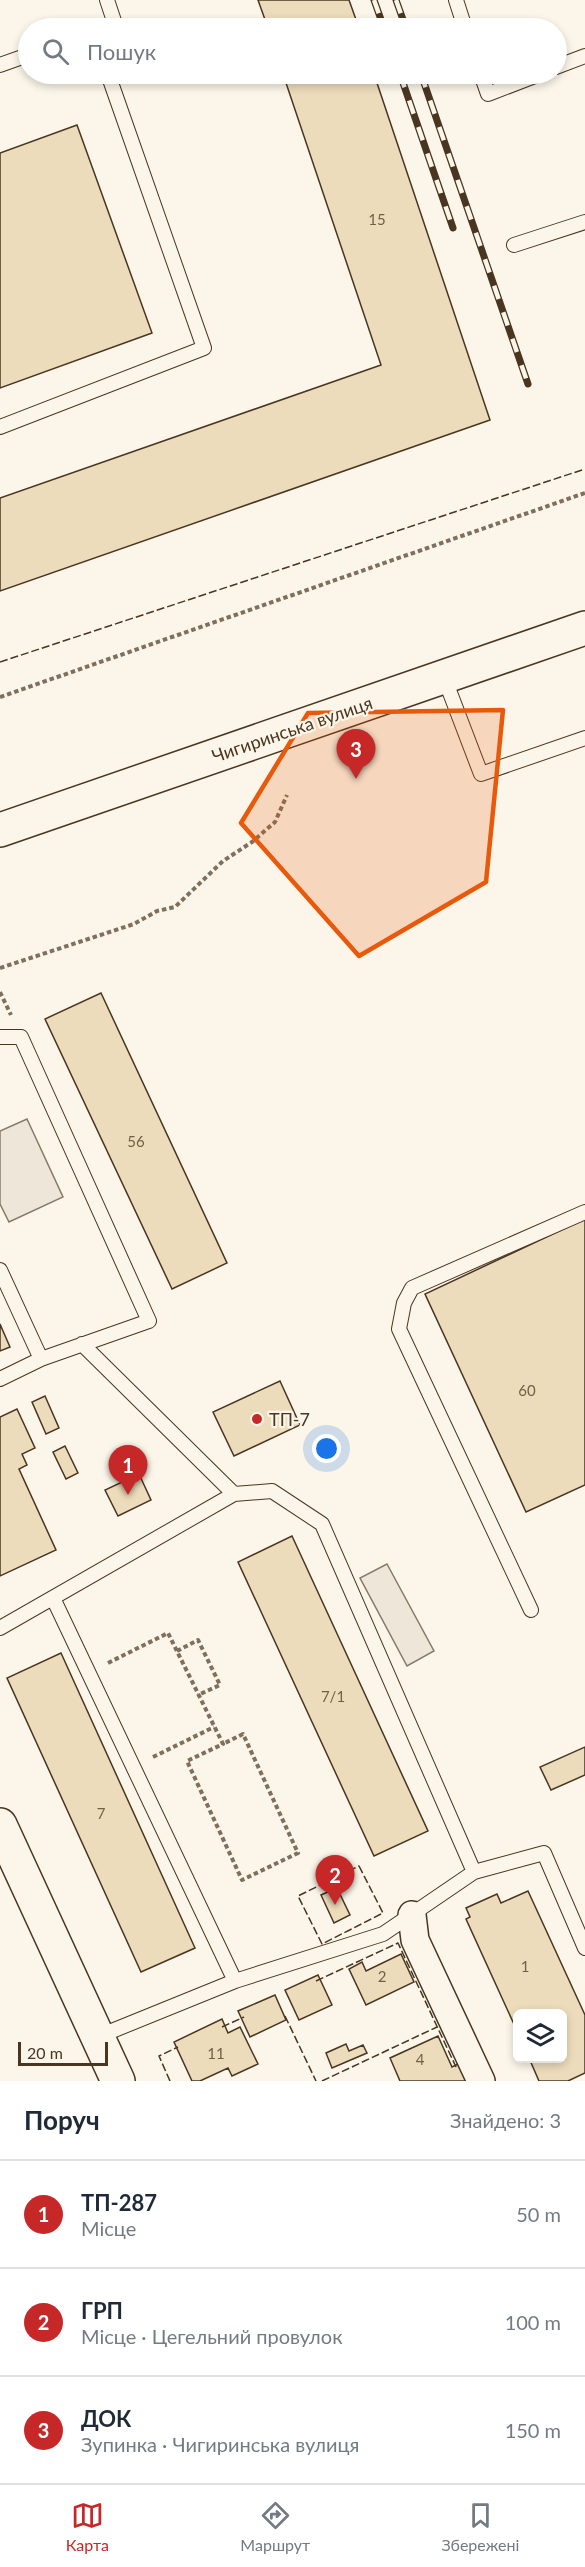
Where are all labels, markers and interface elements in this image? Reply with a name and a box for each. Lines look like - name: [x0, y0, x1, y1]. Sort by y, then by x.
- search box: [18, 18, 567, 84]
- icon: search: [39, 35, 72, 68]
- text: Пошук: [87, 38, 156, 65]
- house number: 15: [368, 210, 386, 228]
- street label: Чигиринська вулиця: [209, 691, 375, 767]
- pin: 3: [336, 730, 376, 779]
- house number: 56: [127, 1132, 145, 1150]
- house number: 60: [518, 1381, 536, 1399]
- place label: ТП-7: [269, 1408, 310, 1430]
- marker: ТП-7: [250, 1412, 264, 1426]
- your location: [312, 1434, 341, 1463]
- pin: 1: [108, 1446, 148, 1495]
- house number: 7/1: [321, 1687, 345, 1705]
- house number: 7: [97, 1804, 106, 1822]
- pin: 2: [316, 1856, 354, 1905]
- house number: 1: [521, 1957, 529, 1975]
- house number: 2: [378, 1967, 386, 1985]
- map controls: [513, 2009, 567, 2063]
- button: layers: [513, 2009, 567, 2063]
- scale bar: [18, 2039, 108, 2066]
- text: 20 m: [27, 2043, 63, 2062]
- house number: 11: [207, 2044, 225, 2062]
- house number: 4: [416, 2050, 425, 2068]
- text: Поруч: [24, 2104, 100, 2136]
- text: Знайдено: 3: [450, 2108, 561, 2132]
- text: ТП-287: [81, 2189, 157, 2216]
- text: 1: [38, 2202, 49, 2226]
- text: 50 m: [516, 2202, 561, 2226]
- text: Місце: [81, 2216, 136, 2240]
- text: ГРП: [81, 2297, 123, 2324]
- text: 2: [38, 2310, 49, 2334]
- text: 100 m: [505, 2310, 561, 2334]
- text: Місце · Цегельний провулок: [81, 2324, 343, 2348]
- text: ДОК: [81, 2405, 131, 2432]
- text: 3: [38, 2418, 49, 2442]
- text: 150 m: [505, 2418, 561, 2442]
- text: Зупинка · Чигиринська вулиця: [81, 2432, 359, 2456]
- tab: Карта: [66, 2499, 109, 2554]
- tab: Маршрут: [240, 2499, 310, 2554]
- tab: Збережені: [442, 2499, 519, 2554]

